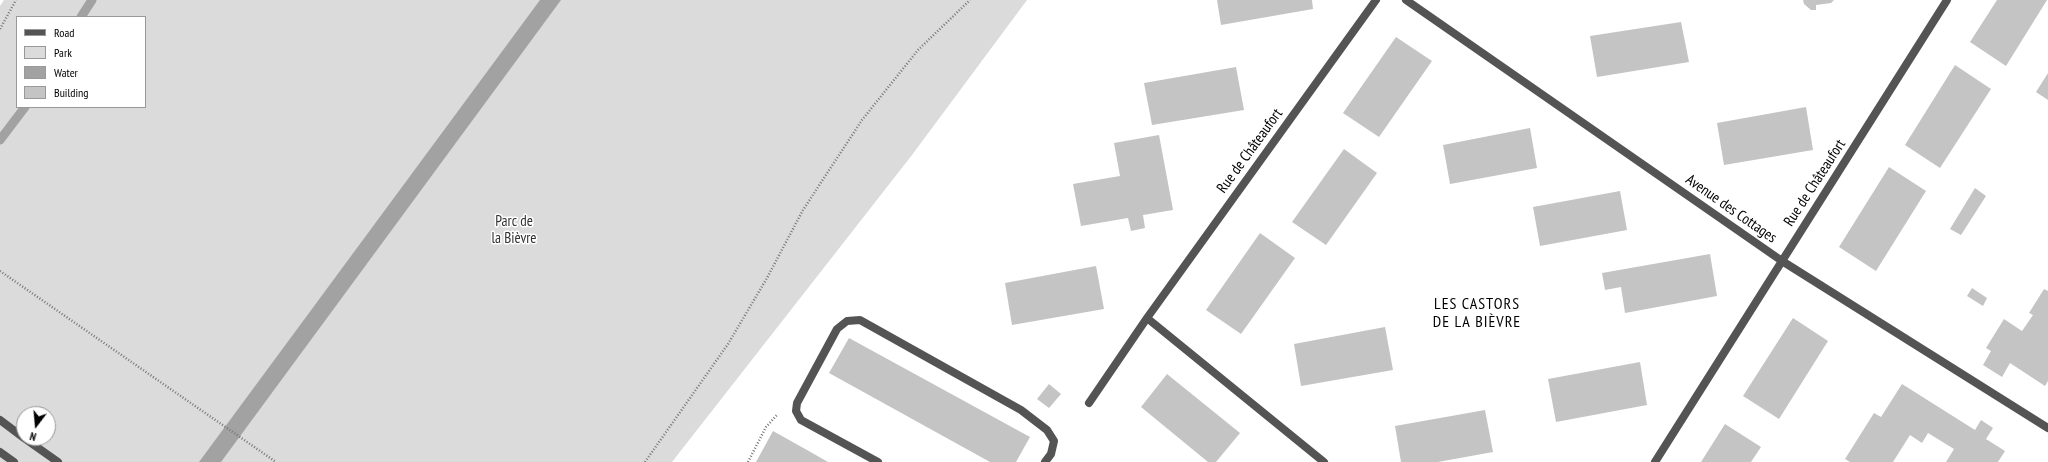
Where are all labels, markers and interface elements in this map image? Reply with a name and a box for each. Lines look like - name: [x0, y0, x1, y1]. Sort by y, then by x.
- legend: [16, 16, 146, 108]
- text: Road: [54, 25, 74, 40]
- text: Park: [54, 45, 72, 60]
- text: Water: [54, 65, 78, 80]
- text: Building: [54, 85, 89, 100]
- street label: Rue de Châteaufort: [1213, 105, 1287, 197]
- street label: Rue de Châteaufort: [1780, 136, 1850, 230]
- street label: Avenue des Cottages: [1682, 171, 1780, 247]
- park label: Parc de la Bièvre: [491, 213, 537, 248]
- district label: LES CASTORS DE LA BIÈVRE: [1433, 294, 1521, 332]
- north arrow: [16, 406, 56, 446]
- text: N: [28, 429, 38, 444]

